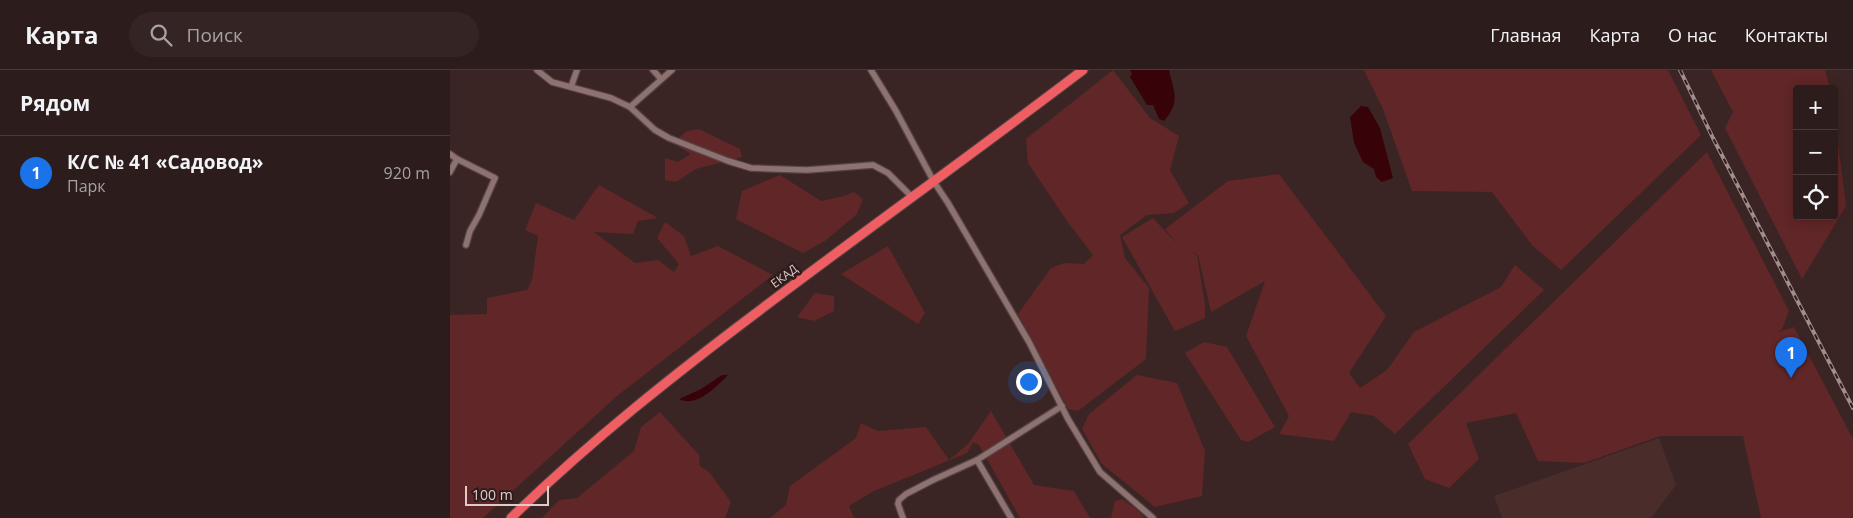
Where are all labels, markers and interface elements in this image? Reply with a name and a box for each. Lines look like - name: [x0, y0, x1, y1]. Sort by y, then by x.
- search box: [129, 12, 479, 57]
- text: Карта: [25, 18, 99, 51]
- icon: search: [147, 21, 175, 49]
- text: Поиск: [187, 22, 243, 48]
- text: Главная: [1490, 23, 1562, 47]
- text: Карта: [1590, 23, 1640, 47]
- text: О нас: [1668, 23, 1717, 47]
- text: Контакты: [1745, 23, 1828, 47]
- map controls: [1793, 85, 1838, 220]
- button: +: [1793, 85, 1838, 130]
- text: Рядом: [20, 89, 90, 117]
- button: −: [1793, 130, 1838, 175]
- text: К/С № 41 «Садовод»: [67, 149, 263, 175]
- text: 1: [31, 162, 41, 184]
- text: 920 m: [384, 162, 430, 184]
- text: Парк: [67, 175, 106, 197]
- button: locate: [1793, 175, 1838, 220]
- street label: ЕКАД: [767, 260, 801, 292]
- pin: 1: [1775, 337, 1807, 378]
- your location: [1016, 369, 1042, 395]
- scale bar: [465, 483, 549, 506]
- text: 100 m: [472, 485, 513, 504]

